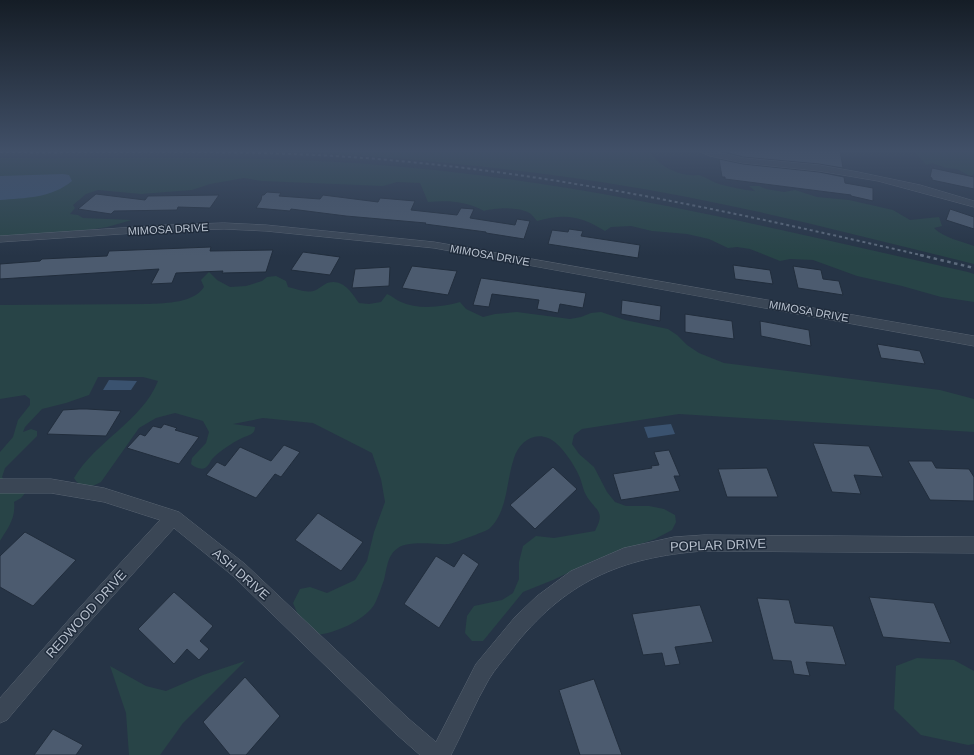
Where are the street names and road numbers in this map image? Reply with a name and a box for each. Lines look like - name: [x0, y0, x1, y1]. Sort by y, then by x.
- street label: MIMOSA DRIVE: [127, 221, 209, 237]
- street label: MIMOSA DRIVE: [449, 242, 531, 268]
- street label: MIMOSA DRIVE: [768, 298, 850, 324]
- street label: POPLAR DRIVE: [670, 536, 767, 554]
- street label: ASH DRIVE: [210, 545, 273, 603]
- street label: REDWOOD DRIVE: [43, 567, 129, 661]

